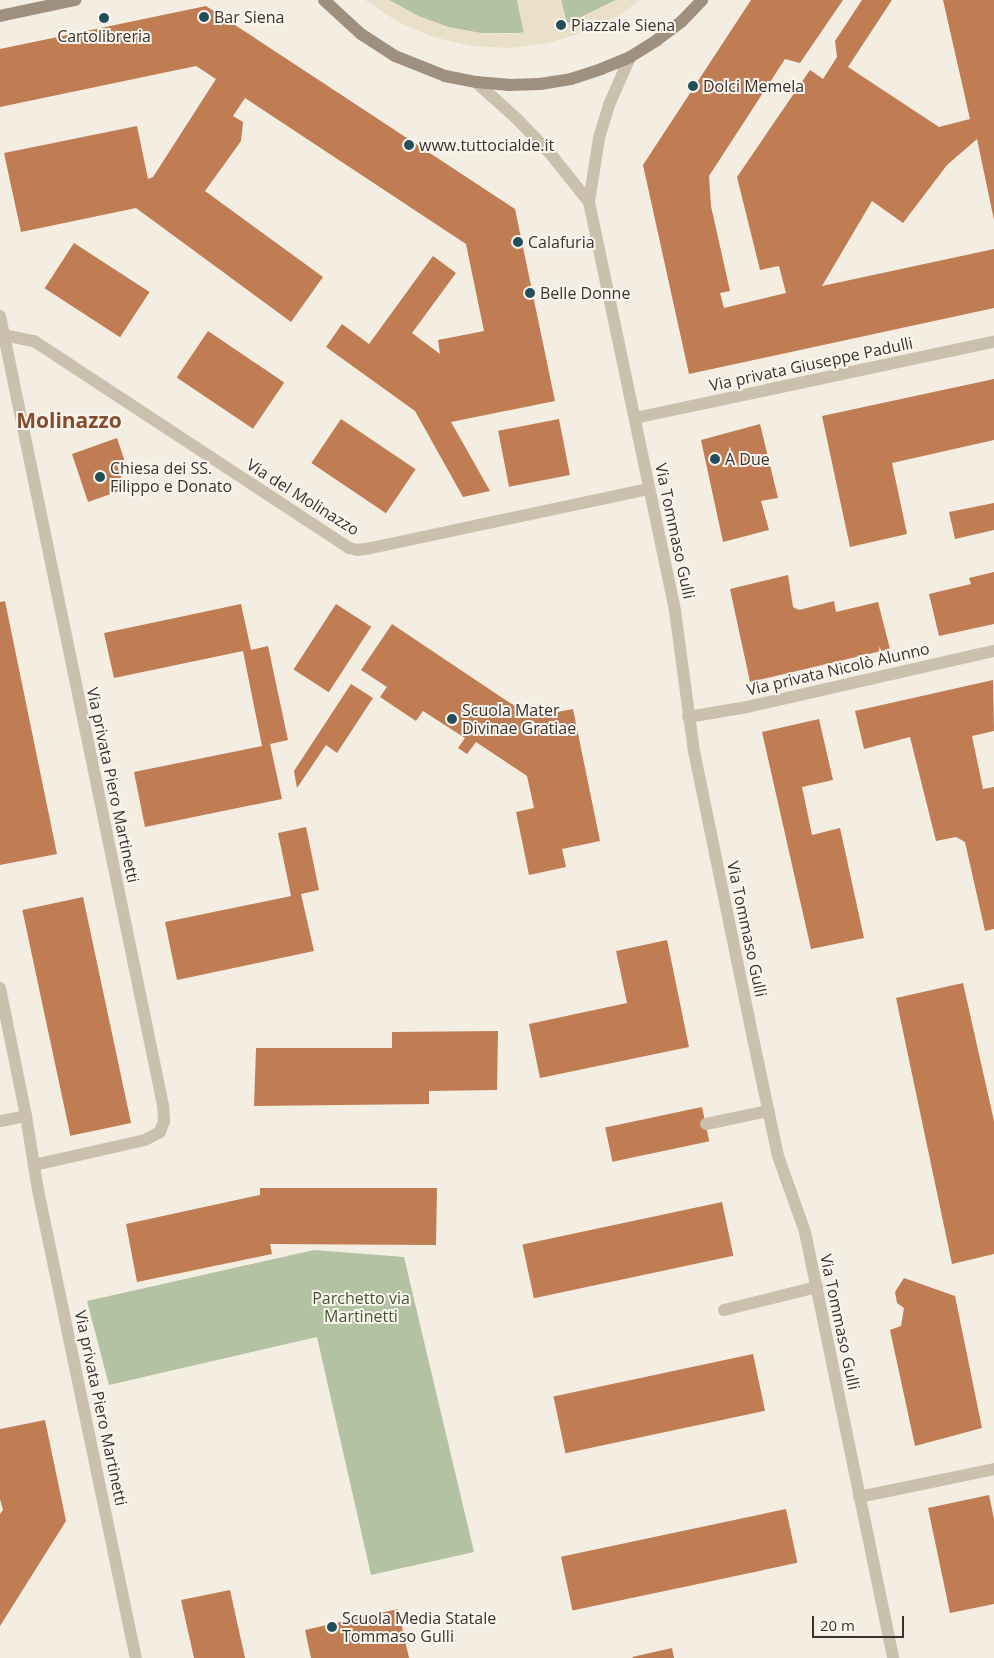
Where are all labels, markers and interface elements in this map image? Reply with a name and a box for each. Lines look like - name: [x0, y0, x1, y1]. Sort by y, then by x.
- place label: Bar Siena: [214, 7, 284, 27]
- marker: Bar Siena: [198, 11, 210, 23]
- marker: Cartolibreria: [98, 12, 110, 24]
- place label: Piazzale Siena: [571, 15, 675, 35]
- marker: Piazzale Siena: [555, 19, 567, 31]
- place label: Cartolibreria: [57, 26, 151, 46]
- place label: Dolci Memela: [703, 76, 804, 96]
- marker: Dolci Memela: [687, 80, 699, 92]
- place label: www.tuttocialde.it: [419, 135, 554, 155]
- marker: www.tuttocialde.it: [403, 139, 415, 151]
- place label: Calafuria: [528, 232, 595, 252]
- marker: Calafuria: [512, 236, 524, 248]
- place label: Belle Donne: [540, 283, 630, 303]
- marker: Belle Donne: [524, 287, 536, 299]
- street label: Via privata Giuseppe Padulli: [707, 333, 915, 395]
- district label: Molinazzo: [16, 407, 122, 433]
- place label: A Due: [725, 449, 770, 469]
- marker: A Due: [709, 453, 721, 465]
- street label: Via del Molinazzo: [243, 455, 363, 539]
- place label: Chiesa dei SS. Filippo e Donato: [110, 458, 232, 496]
- street label: Via Tommaso Gulli: [651, 461, 699, 601]
- marker: Chiesa dei SS. Filippo e Donato: [94, 471, 106, 483]
- street label: Via privata Nicolò Alunno: [745, 639, 931, 699]
- street label: Via privata Piero Martinetti: [83, 685, 143, 885]
- place label: Scuola Mater Divinae Gratiae: [462, 700, 576, 738]
- marker: Scuola Mater Divinae Gratiae: [446, 713, 458, 725]
- street label: Via Tommaso Gulli: [723, 859, 771, 999]
- street label: Via Tommaso Gulli: [816, 1252, 864, 1392]
- park label: Parchetto via Martinetti: [312, 1288, 410, 1326]
- street label: Via privata Piero Martinetti: [71, 1308, 131, 1508]
- scale bar: [814, 1606, 906, 1638]
- place label: Scuola Media Statale Tommaso Gulli: [342, 1608, 496, 1646]
- text: 20 m: [820, 1615, 855, 1635]
- marker: Scuola Media Statale Tommaso Gulli: [326, 1621, 338, 1633]

